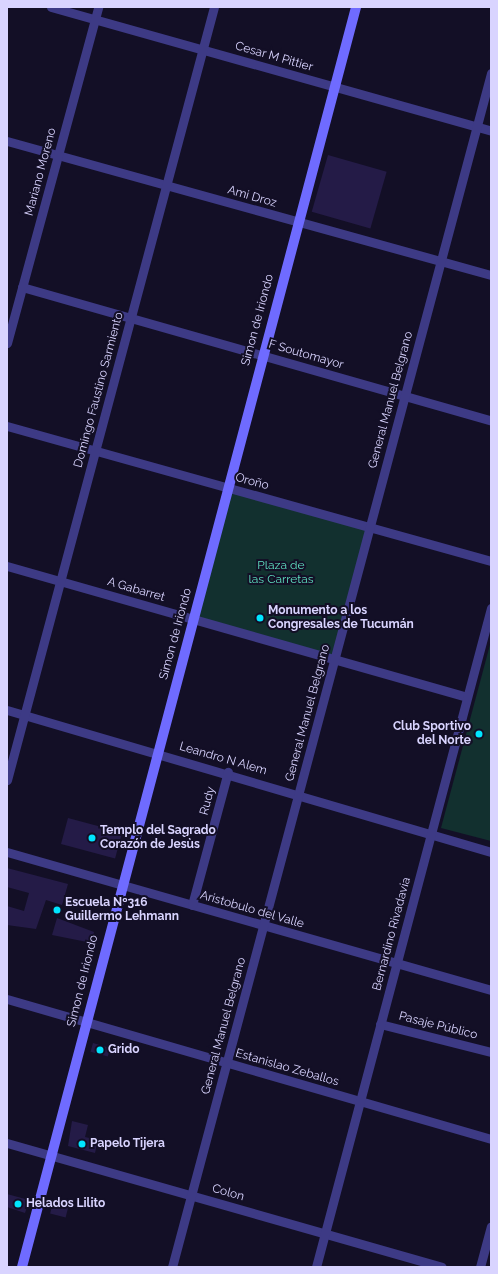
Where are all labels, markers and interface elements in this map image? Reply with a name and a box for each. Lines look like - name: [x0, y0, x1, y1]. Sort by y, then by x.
- street label: Cesar M Pittier: [233, 39, 315, 75]
- street label: Mariano Moreno: [22, 127, 60, 217]
- street label: Ami Droz: [226, 183, 278, 211]
- street label: Simon de Iriondo: [239, 273, 277, 367]
- street label: Domingo Faustino Sarmiento: [71, 311, 127, 469]
- street label: General Manuel Belgrano: [366, 330, 416, 470]
- street label: F Soutomayor: [267, 337, 345, 373]
- street label: Oroño: [234, 471, 270, 493]
- park label: Plaza de las Carretas: [248, 559, 314, 587]
- street label: A Gabarret: [105, 575, 167, 605]
- street label: Simon de Iriondo: [157, 587, 195, 681]
- place label: Monumento a los Congresales de Tucumán: [268, 604, 414, 632]
- marker: Monumento a los Congresales de Tucumán: [255, 613, 265, 623]
- street label: General Manuel Belgrano: [283, 643, 333, 783]
- place label: Club Sportivo del Norte: [393, 720, 471, 748]
- marker: Club Sportivo del Norte: [474, 729, 484, 739]
- street label: Leandro N Alem: [177, 740, 269, 778]
- street label: Rudy: [197, 785, 219, 817]
- place label: Templo del Sagrado Corazón de Jesùs: [100, 824, 216, 852]
- marker: Templo del Sagrado Corazón de Jesùs: [87, 833, 97, 843]
- street label: Bernardino Rivadavia: [370, 876, 414, 992]
- street label: Aristobulo del Valle: [198, 888, 306, 932]
- place label: Escuela Nº316 Guillermo Lehmann: [65, 896, 179, 924]
- marker: Escuela Nº316 Guillermo Lehmann: [52, 905, 62, 915]
- street label: Simon de Iriondo: [65, 934, 101, 1028]
- street label: General Manuel Belgrano: [199, 956, 249, 1096]
- street label: Pasaje Público: [397, 1009, 479, 1043]
- place label: Grido: [108, 1043, 139, 1057]
- marker: Grido: [95, 1045, 105, 1055]
- street label: Estanislao Zeballos: [234, 1046, 340, 1090]
- place label: Papelo Tijera: [90, 1137, 165, 1151]
- marker: Papelo Tijera: [77, 1139, 87, 1149]
- street label: Colon: [210, 1182, 246, 1204]
- place label: Helados Lilito: [26, 1197, 105, 1211]
- marker: Helados Lilito: [13, 1199, 23, 1209]

